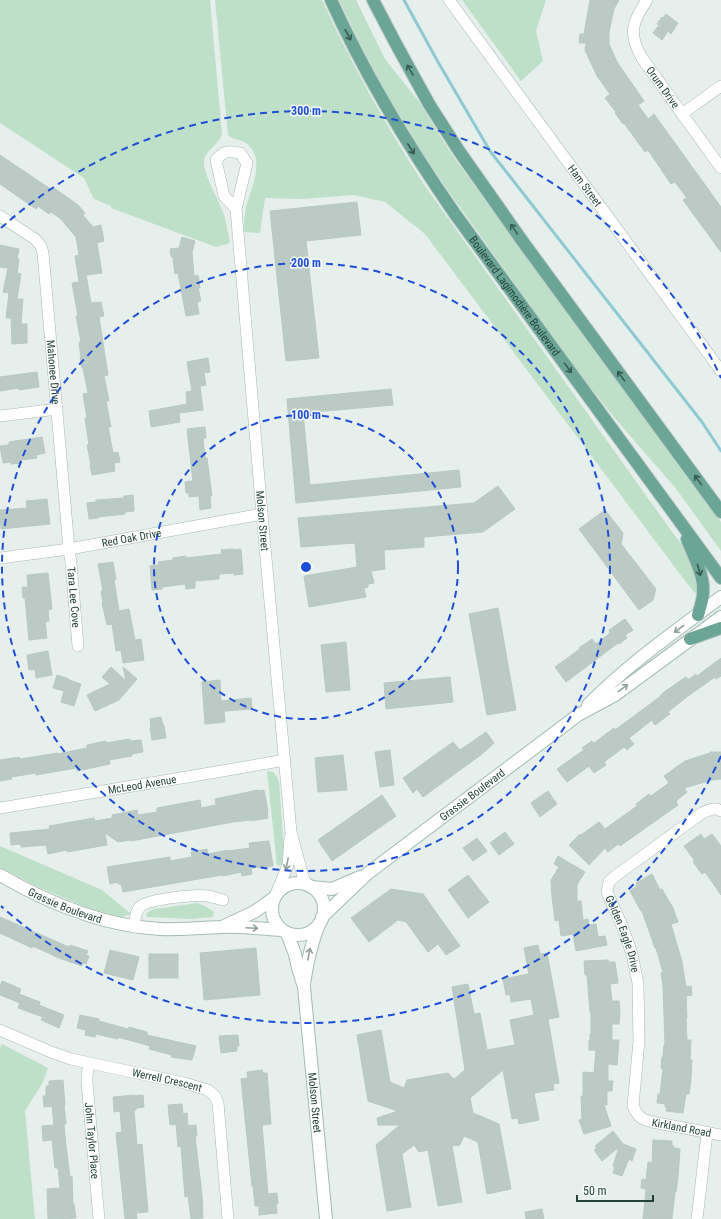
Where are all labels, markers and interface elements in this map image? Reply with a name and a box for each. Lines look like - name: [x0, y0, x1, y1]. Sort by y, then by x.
- one-way arrow: [344, 29, 352, 41]
- one-way arrow: [406, 64, 414, 76]
- street label: Orum Drive: [644, 64, 682, 111]
- text: 300 m: [291, 104, 321, 118]
- one-way arrow: [407, 143, 415, 154]
- street label: Ham Street: [565, 162, 605, 209]
- one-way arrow: [509, 224, 518, 235]
- street label: Boulevard Lagimodière Boulevard: [467, 233, 563, 358]
- text: 200 m: [291, 256, 321, 270]
- street label: Mahonee Drive: [44, 339, 63, 405]
- one-way arrow: [564, 363, 572, 374]
- one-way arrow: [617, 370, 625, 381]
- text: 100 m: [291, 408, 321, 422]
- one-way arrow: [694, 475, 702, 486]
- street label: Molson Street: [254, 490, 272, 552]
- street label: Red Oak Drive: [101, 526, 162, 549]
- centre of rings: [299, 560, 313, 574]
- one-way arrow: [696, 564, 703, 577]
- street label: Tara Lee Cove: [65, 566, 83, 628]
- one-way arrow: [673, 625, 684, 633]
- one-way arrow: [618, 684, 629, 693]
- street label: Grassie Boulevard: [437, 766, 507, 823]
- street label: McLeod Avenue: [107, 772, 177, 797]
- one-way arrow: [283, 857, 291, 870]
- street label: Grassie Boulevard: [26, 885, 103, 926]
- street label: Golden Eagle Drive: [603, 893, 642, 974]
- one-way arrow: [245, 924, 258, 932]
- one-way arrow: [305, 948, 313, 961]
- street label: Werrell Crescent: [131, 1066, 203, 1094]
- street label: Molson Street: [306, 1072, 324, 1134]
- street label: John Taylor Place: [82, 1102, 102, 1179]
- street label: Kirkland Road: [651, 1116, 712, 1140]
- scale bar: [577, 1177, 653, 1203]
- text: 50 m: [583, 1184, 607, 1198]

